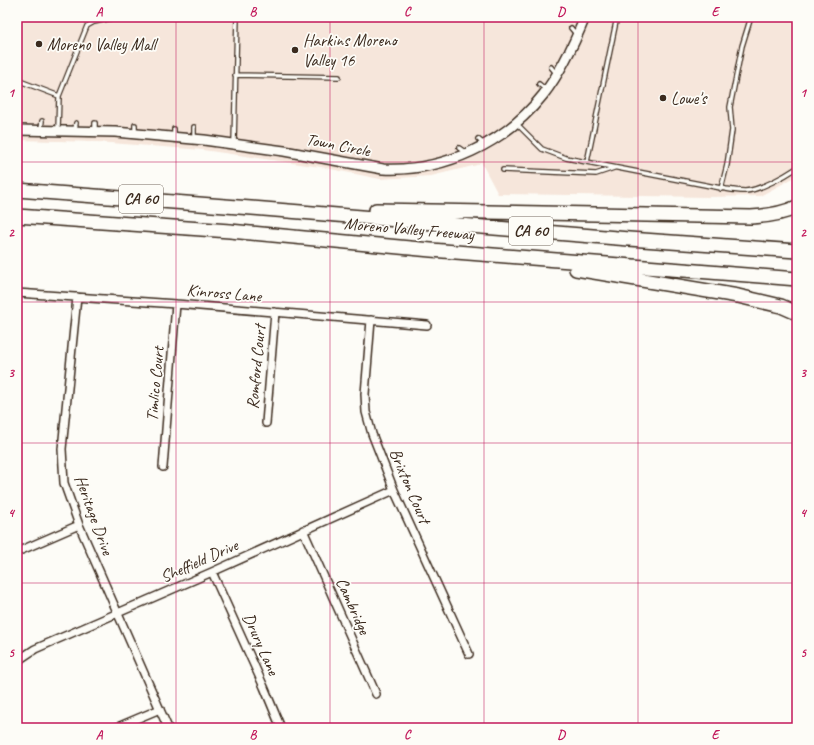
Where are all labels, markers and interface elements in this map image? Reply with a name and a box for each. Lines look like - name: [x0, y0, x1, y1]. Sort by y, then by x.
- text: A: [96, 4, 104, 20]
- text: B: [250, 4, 258, 20]
- text: C: [404, 4, 412, 20]
- text: D: [557, 4, 566, 20]
- text: E: [712, 4, 721, 20]
- place label: Harkins Moreno Valley 16: [303, 30, 399, 71]
- place label: Moreno Valley Mall: [47, 34, 159, 55]
- marker: Moreno Valley Mall: [34, 39, 44, 49]
- marker: Harkins Moreno Valley 16: [290, 45, 300, 55]
- text: 1: [8, 85, 16, 101]
- text: 1: [800, 85, 808, 101]
- place label: Lowe's: [671, 88, 708, 109]
- marker: Lowe's: [658, 93, 668, 103]
- street label: Town Circle: [304, 129, 373, 162]
- road number: CA 60: [119, 185, 163, 213]
- street label: Moreno Valley Freeway: [343, 213, 476, 245]
- road number: CA 60: [509, 217, 553, 245]
- text: 2: [8, 225, 15, 241]
- text: 2: [800, 225, 807, 241]
- street label: Kinross Lane: [186, 279, 264, 307]
- street label: Romford Court: [242, 322, 270, 410]
- street label: Timlico Court: [141, 343, 169, 422]
- text: 3: [8, 365, 15, 381]
- text: 3: [800, 365, 807, 381]
- street label: Brixton Court: [385, 445, 436, 529]
- street label: Heritage Drive: [70, 472, 119, 559]
- text: 4: [8, 505, 16, 521]
- text: 4: [800, 505, 808, 521]
- street label: Sheffield Drive: [157, 534, 242, 587]
- street label: Cambridge: [331, 574, 375, 639]
- street label: Drury Lane: [238, 610, 285, 680]
- text: 5: [8, 645, 15, 661]
- text: 5: [800, 645, 807, 661]
- text: A: [96, 727, 104, 743]
- text: B: [250, 727, 258, 743]
- text: C: [404, 727, 412, 743]
- text: D: [557, 727, 566, 743]
- text: E: [712, 727, 721, 743]

